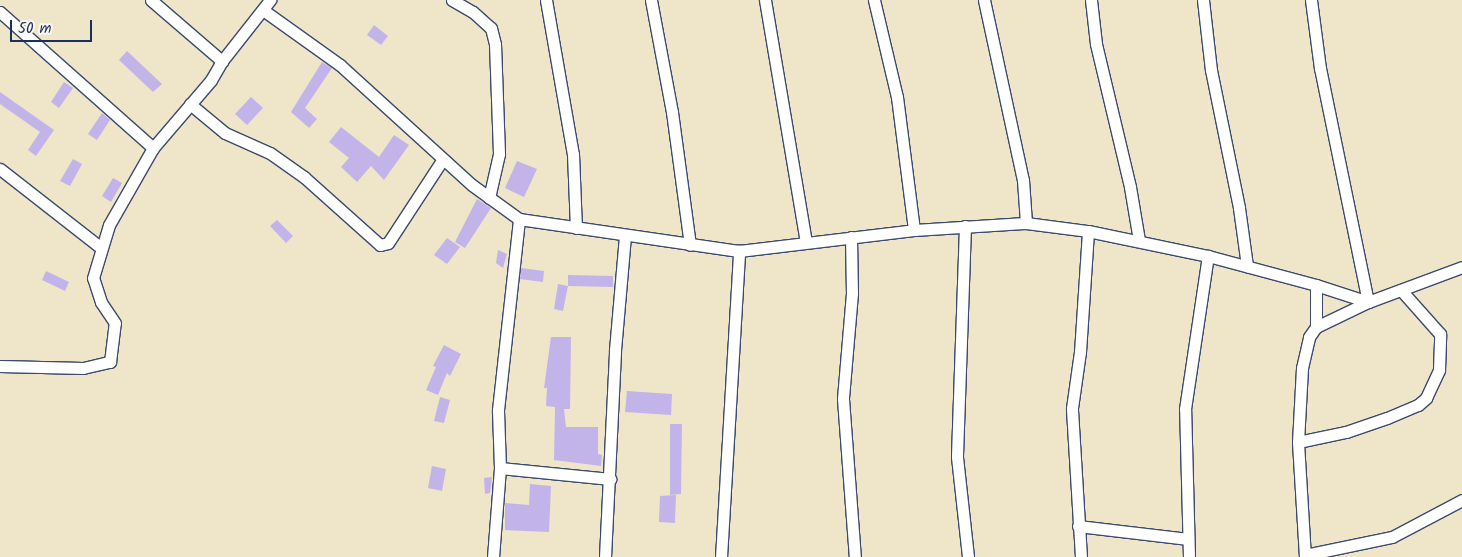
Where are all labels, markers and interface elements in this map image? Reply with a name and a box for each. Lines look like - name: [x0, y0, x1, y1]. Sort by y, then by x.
- scale bar: [12, 10, 95, 42]
- text: 50 m: [18, 17, 52, 41]

